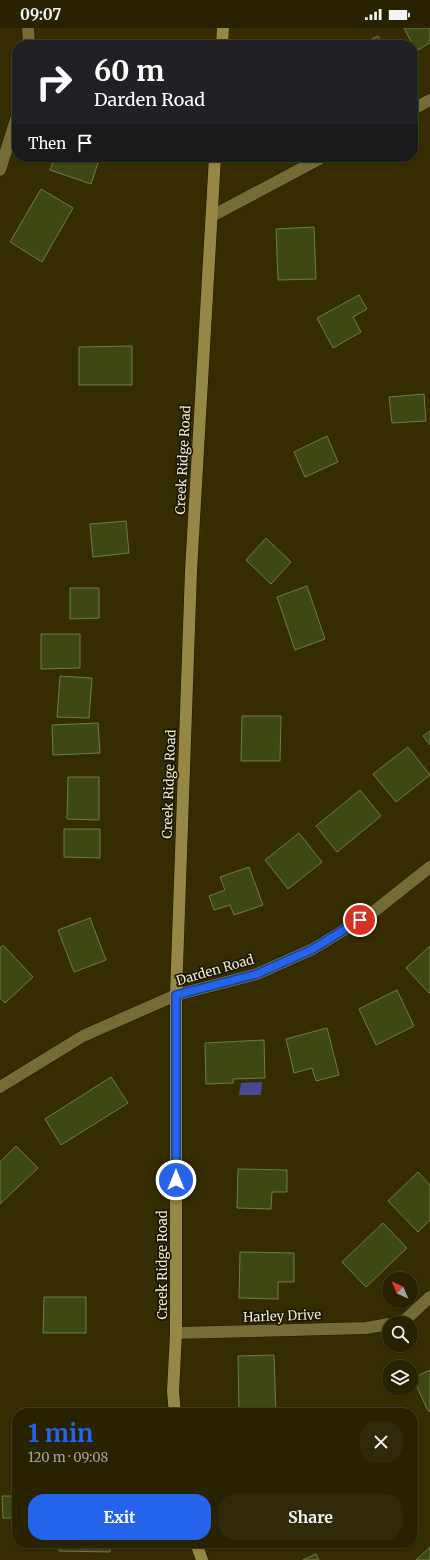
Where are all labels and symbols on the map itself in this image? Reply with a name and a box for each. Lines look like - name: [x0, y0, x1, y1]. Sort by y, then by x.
- street label: Creek Ridge Road: [172, 405, 194, 515]
- street label: Creek Ridge Road: [159, 729, 179, 839]
- pin: [343, 903, 377, 937]
- street label: Darden Road: [174, 951, 256, 989]
- position arrow: [155, 1159, 197, 1201]
- street label: Creek Ridge Road: [154, 1210, 171, 1320]
- north arrow: [382, 1272, 418, 1308]
- street label: Harley Drive: [243, 1306, 322, 1326]

